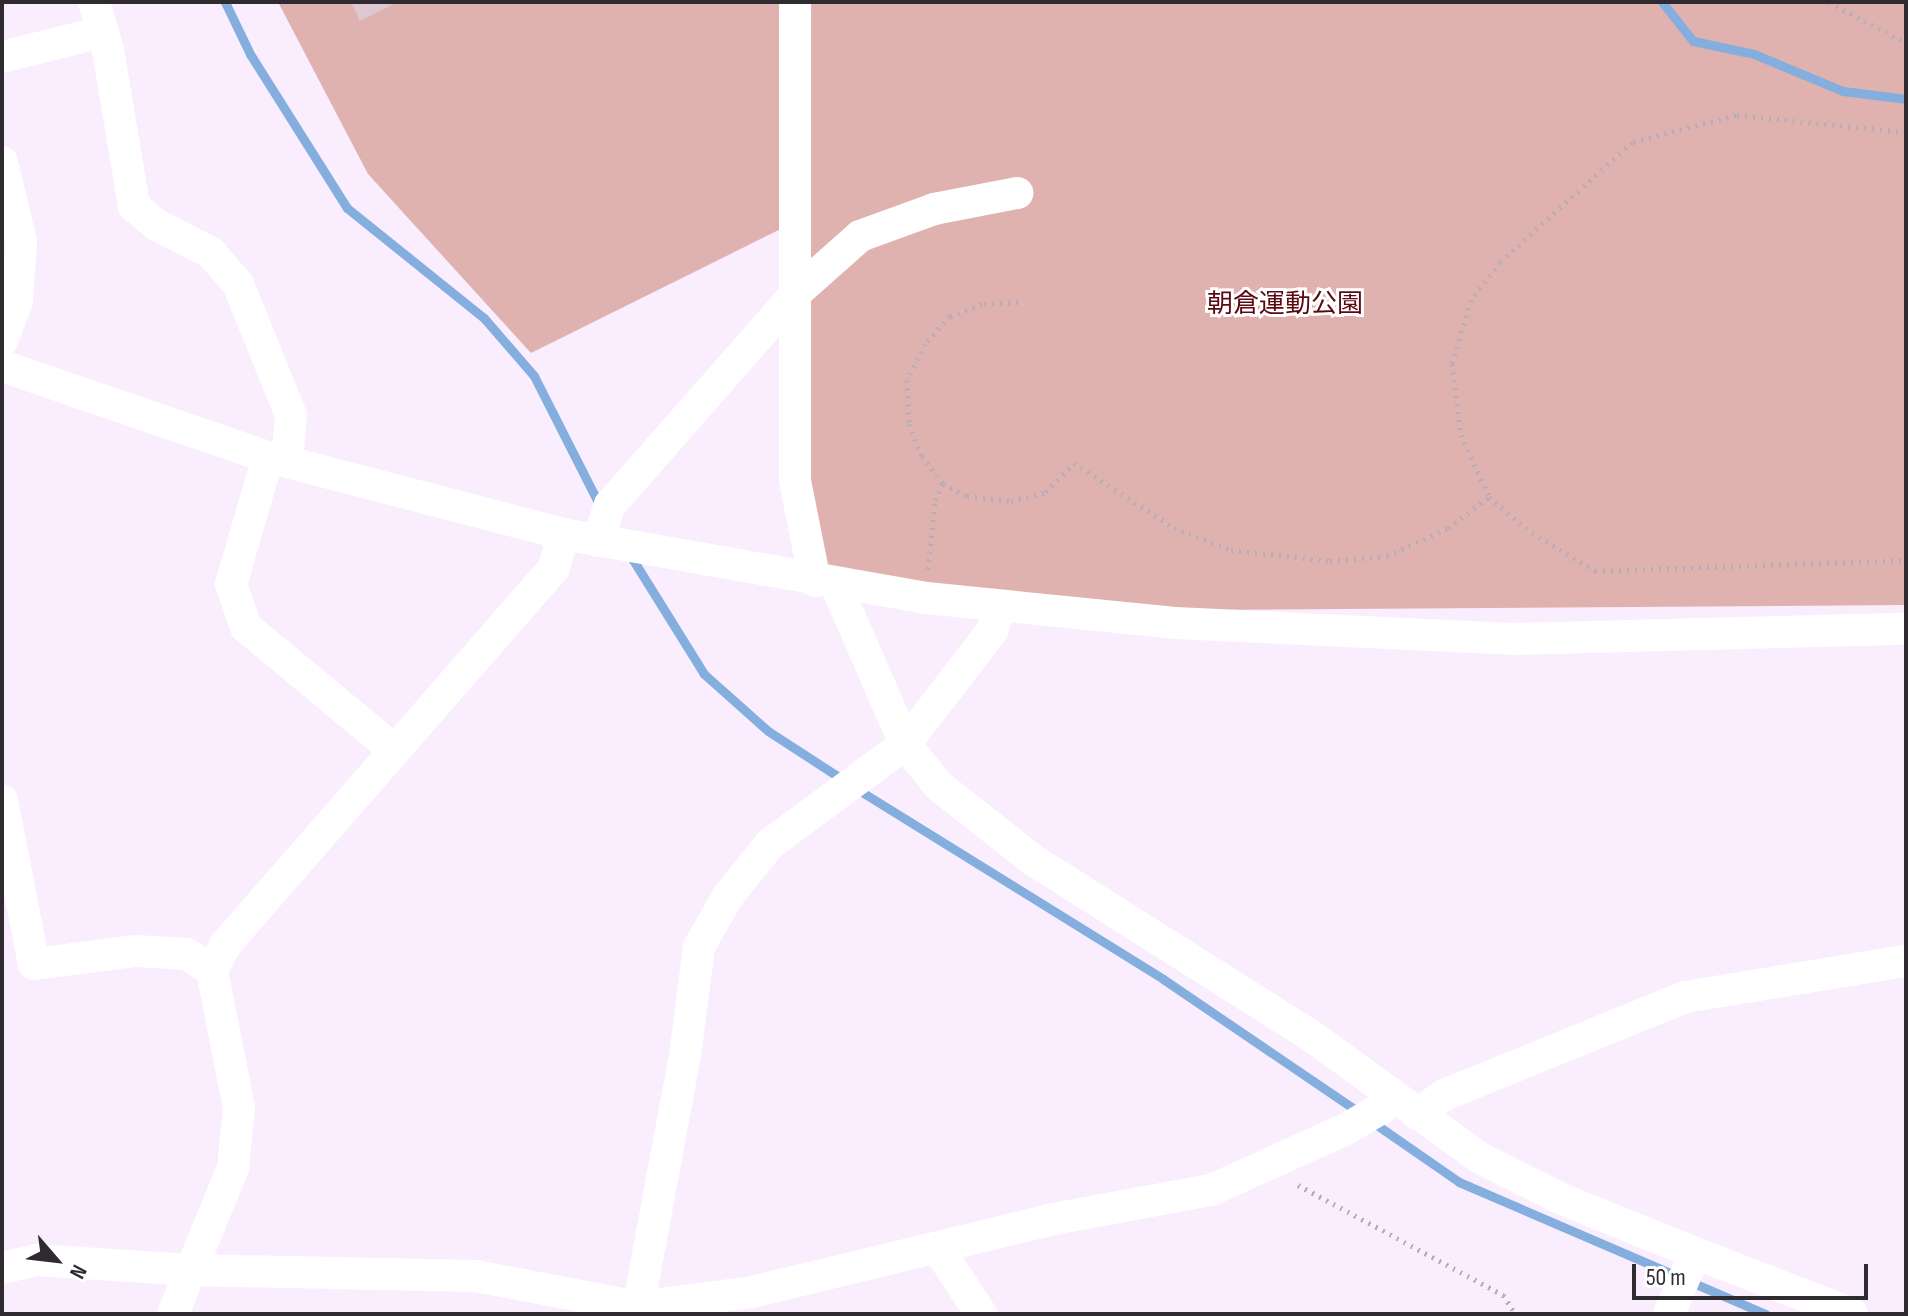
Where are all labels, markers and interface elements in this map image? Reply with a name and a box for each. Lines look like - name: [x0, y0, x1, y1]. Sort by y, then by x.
- park label: 朝倉運動公園: [1207, 289, 1363, 321]
- north arrow: [16, 1220, 96, 1300]
- scale bar: [1636, 1248, 1872, 1298]
- text: N: [63, 1260, 92, 1283]
- text: 50 m: [1646, 1263, 1686, 1292]

